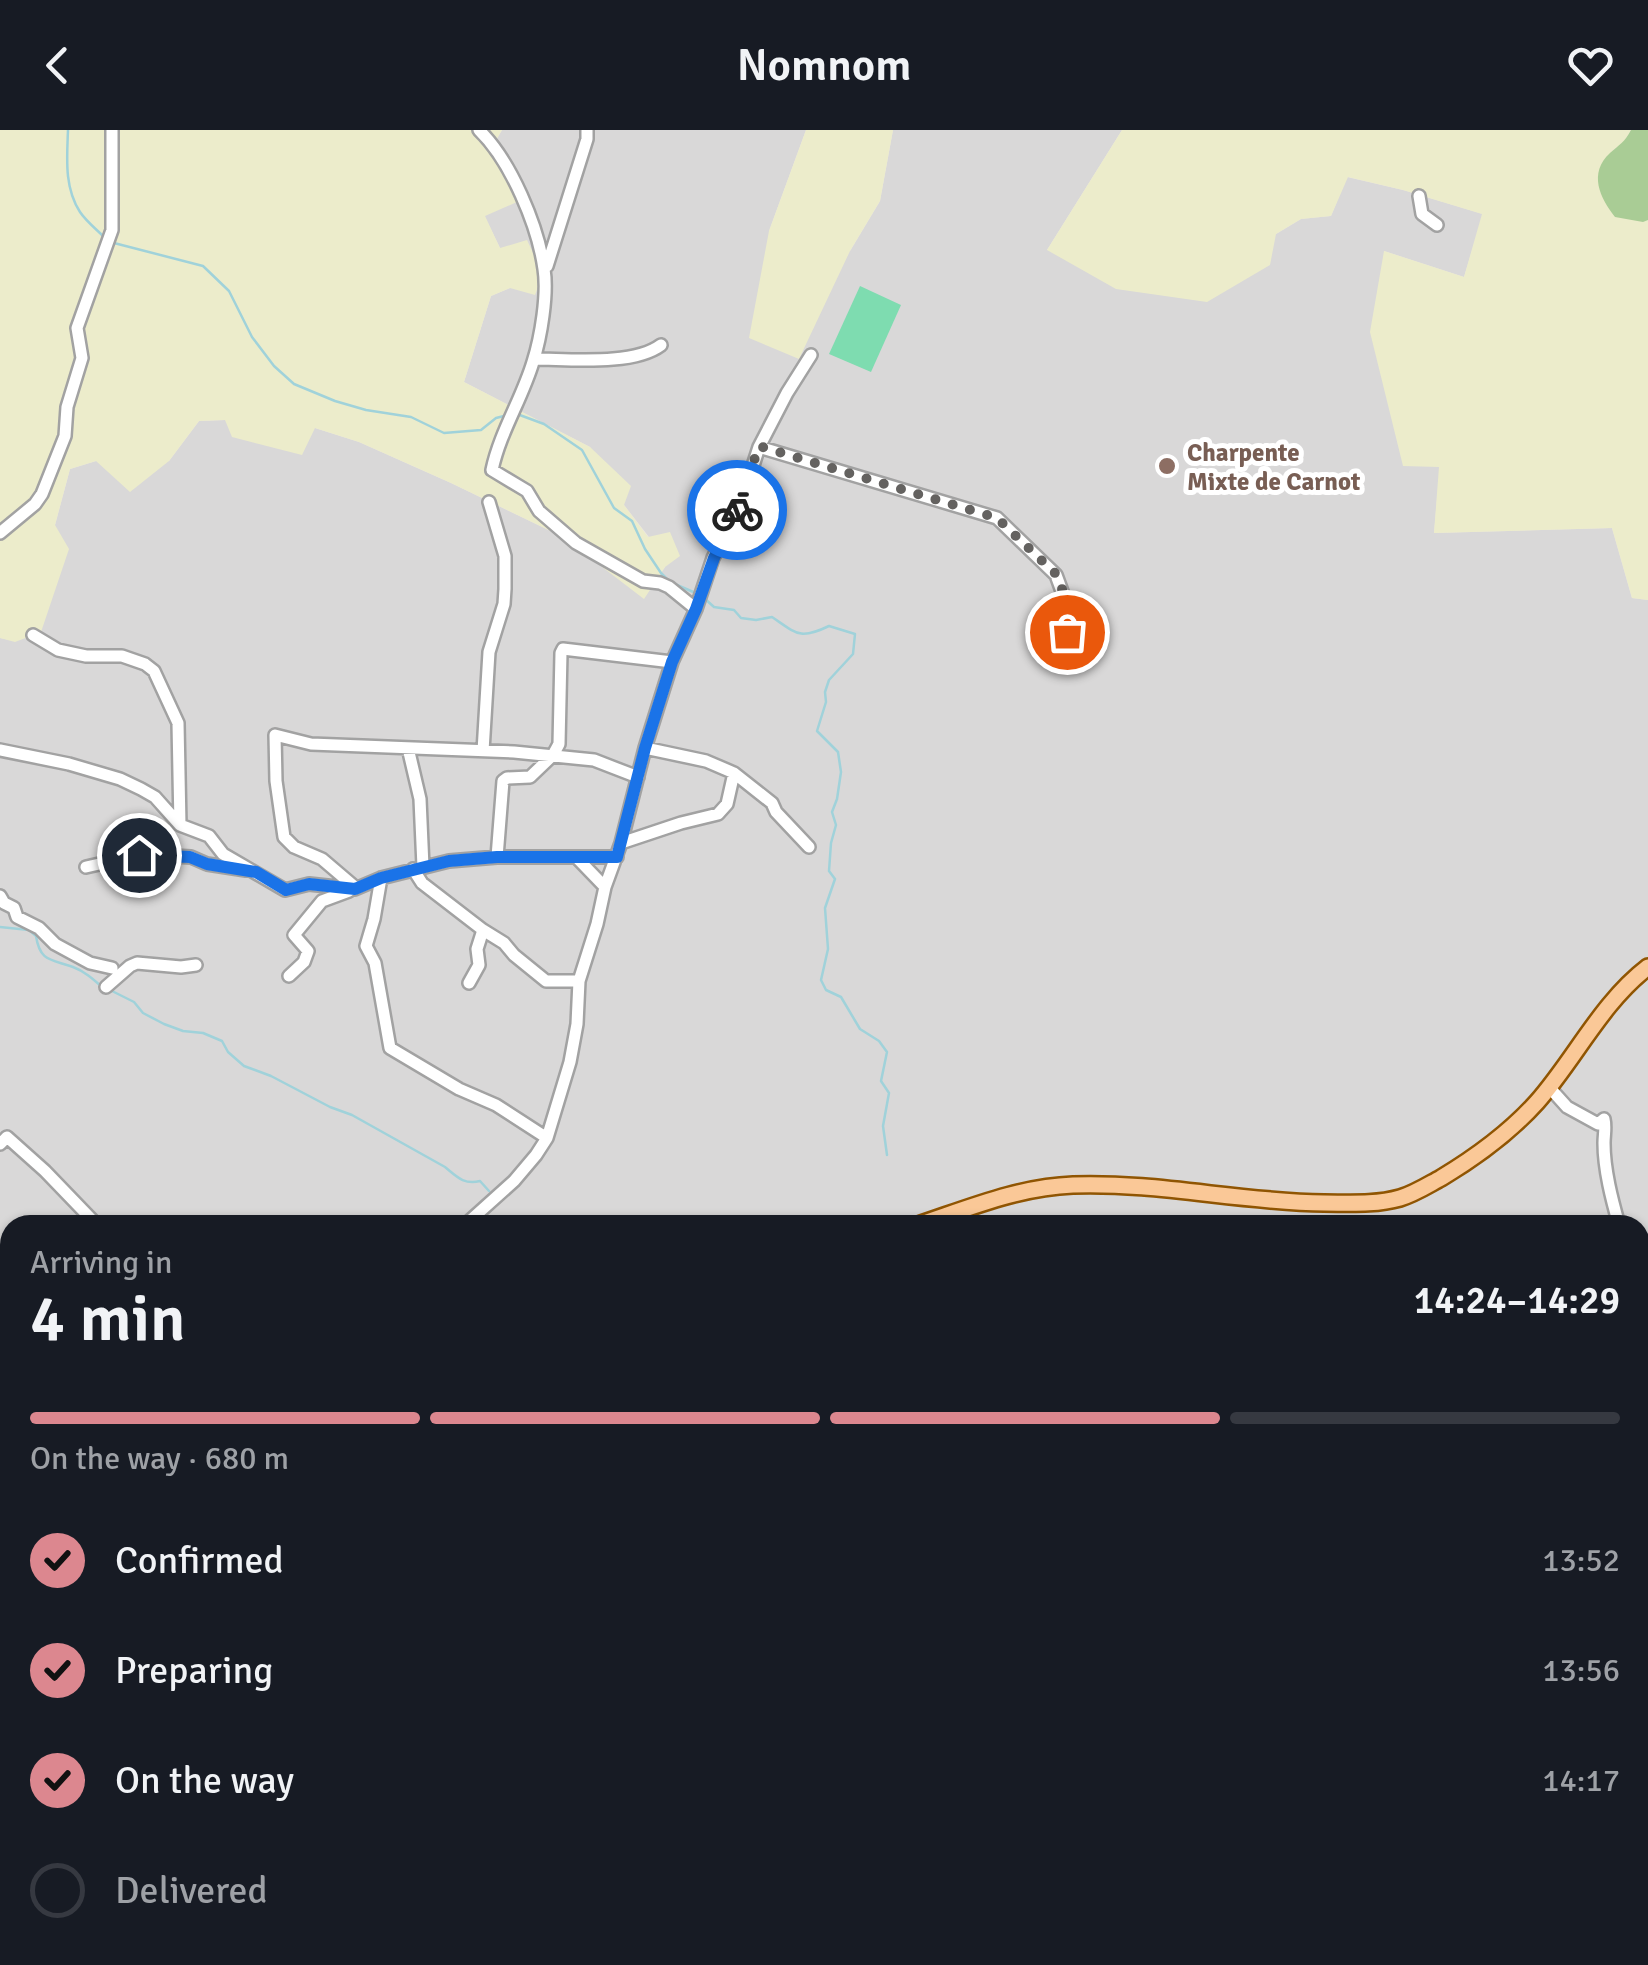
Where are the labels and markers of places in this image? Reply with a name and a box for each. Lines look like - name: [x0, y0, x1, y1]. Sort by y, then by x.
- place label: Charpente Mixte de Carnot: [1187, 437, 1360, 497]
- marker: Charpente Mixte de Carnot: [1156, 455, 1178, 477]
- pin: [1025, 590, 1110, 675]
- pin: [97, 813, 182, 898]

